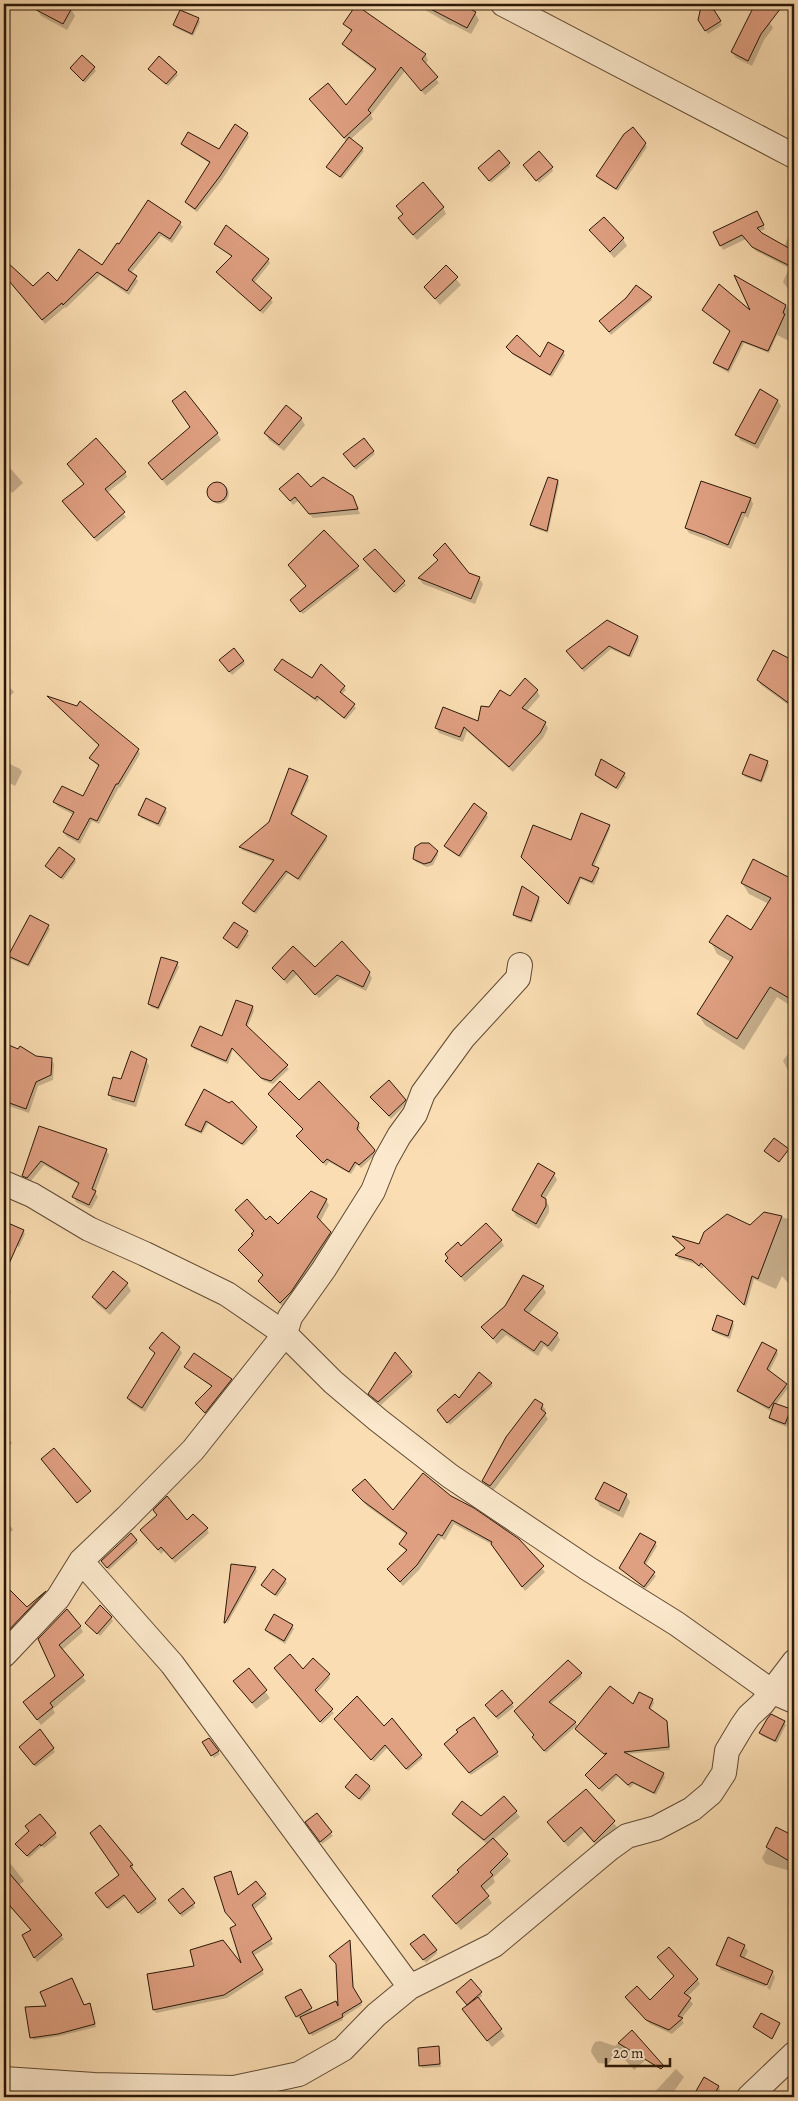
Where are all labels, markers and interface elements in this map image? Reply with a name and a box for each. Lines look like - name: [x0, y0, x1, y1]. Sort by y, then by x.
- scale bar: [606, 2036, 669, 2068]
- text: 20 m: [613, 2043, 644, 2063]

